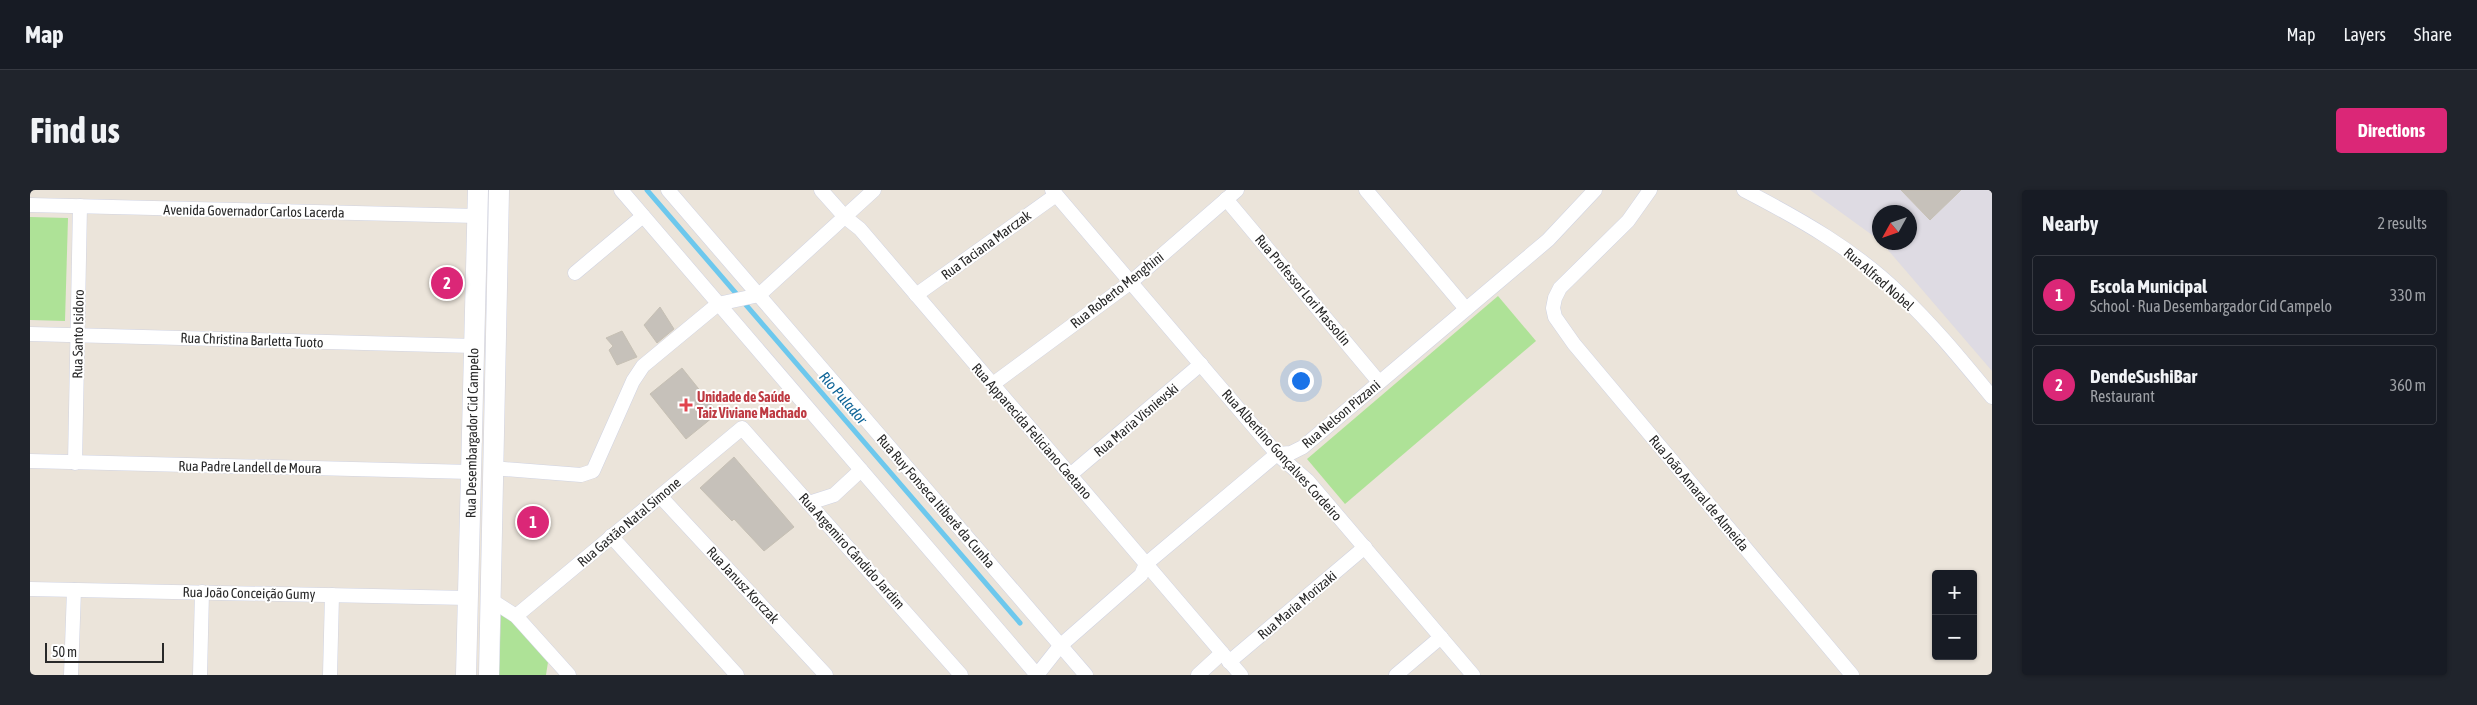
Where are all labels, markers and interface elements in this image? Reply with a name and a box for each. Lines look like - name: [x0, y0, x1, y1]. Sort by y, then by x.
- text: Map: [25, 21, 64, 48]
- text: Map: [2286, 24, 2315, 45]
- text: Layers: [2343, 24, 2386, 45]
- text: Share: [2414, 24, 2452, 45]
- button: Directions: [2336, 108, 2447, 153]
- text: Find us: [30, 110, 120, 150]
- street label: Avenida Governador Carlos Lacerda: [163, 201, 345, 221]
- north arrow: [1872, 205, 1917, 250]
- street label: Rua Taciana Marczak: [938, 207, 1034, 283]
- text: Nearby: [2042, 211, 2098, 235]
- text: 2 results: [2377, 214, 2427, 232]
- street label: Rua Professor Lori Massolin: [1252, 231, 1354, 349]
- street label: Rua Alfred Nobel: [1841, 244, 1917, 314]
- street label: Rua Roberto Menghini: [1067, 249, 1167, 331]
- pin: 2: [431, 264, 463, 302]
- text: Escola Municipal: [2090, 275, 2207, 297]
- text: 1: [2055, 286, 2063, 304]
- text: 330 m: [2390, 286, 2426, 304]
- street label: Rua Santo Isidoro: [69, 289, 87, 379]
- text: School · Rua Desembargador Cid Campelo: [2090, 297, 2332, 315]
- street label: Rua Christina Barletta Tuoto: [180, 330, 324, 350]
- street label: Rua Desembargador Cid Campelo: [463, 348, 481, 518]
- street label: Rua Apparecida Feliciano Caetano: [969, 360, 1095, 502]
- text: DendeSushiBar: [2090, 365, 2197, 387]
- water label: Rio Pulador: [816, 368, 871, 428]
- your location: [1288, 368, 1314, 394]
- text: 2: [2055, 376, 2063, 394]
- text: 360 m: [2390, 376, 2426, 394]
- street label: Rua Nelson Pizzani: [1299, 377, 1383, 451]
- street label: Rua Maria Visnievski: [1091, 380, 1181, 460]
- street label: Rua Albertino Gonçalves Cordeiro: [1219, 386, 1345, 524]
- text: Restaurant: [2090, 387, 2155, 405]
- place label: Unidade de Saúde Taiz Viviane Machado: [697, 389, 808, 421]
- marker: Unidade de Saúde Taiz Viviane Machado: [679, 398, 693, 412]
- street label: Rua Ruy Fonseca Itiberê da Cunha: [874, 431, 998, 571]
- street label: Rua João Amaral de Almeida: [1646, 432, 1752, 554]
- street label: Rua Padre Landell de Moura: [178, 458, 322, 476]
- street label: Rua Gastão Natal Simone: [574, 474, 684, 570]
- street label: Rua Argemiro Cândido Jardim: [796, 490, 908, 612]
- pin: 1: [517, 503, 549, 541]
- street label: Rua Janusz Korczak: [703, 543, 783, 627]
- street label: Rua Maria Morizaki: [1254, 567, 1340, 643]
- map controls: [1932, 570, 1977, 660]
- button: +: [1932, 570, 1977, 615]
- street label: Rua João Conceição Gumy: [182, 584, 316, 602]
- button: −: [1932, 615, 1977, 660]
- scale bar: [45, 640, 164, 663]
- text: 50 m: [52, 644, 77, 660]

